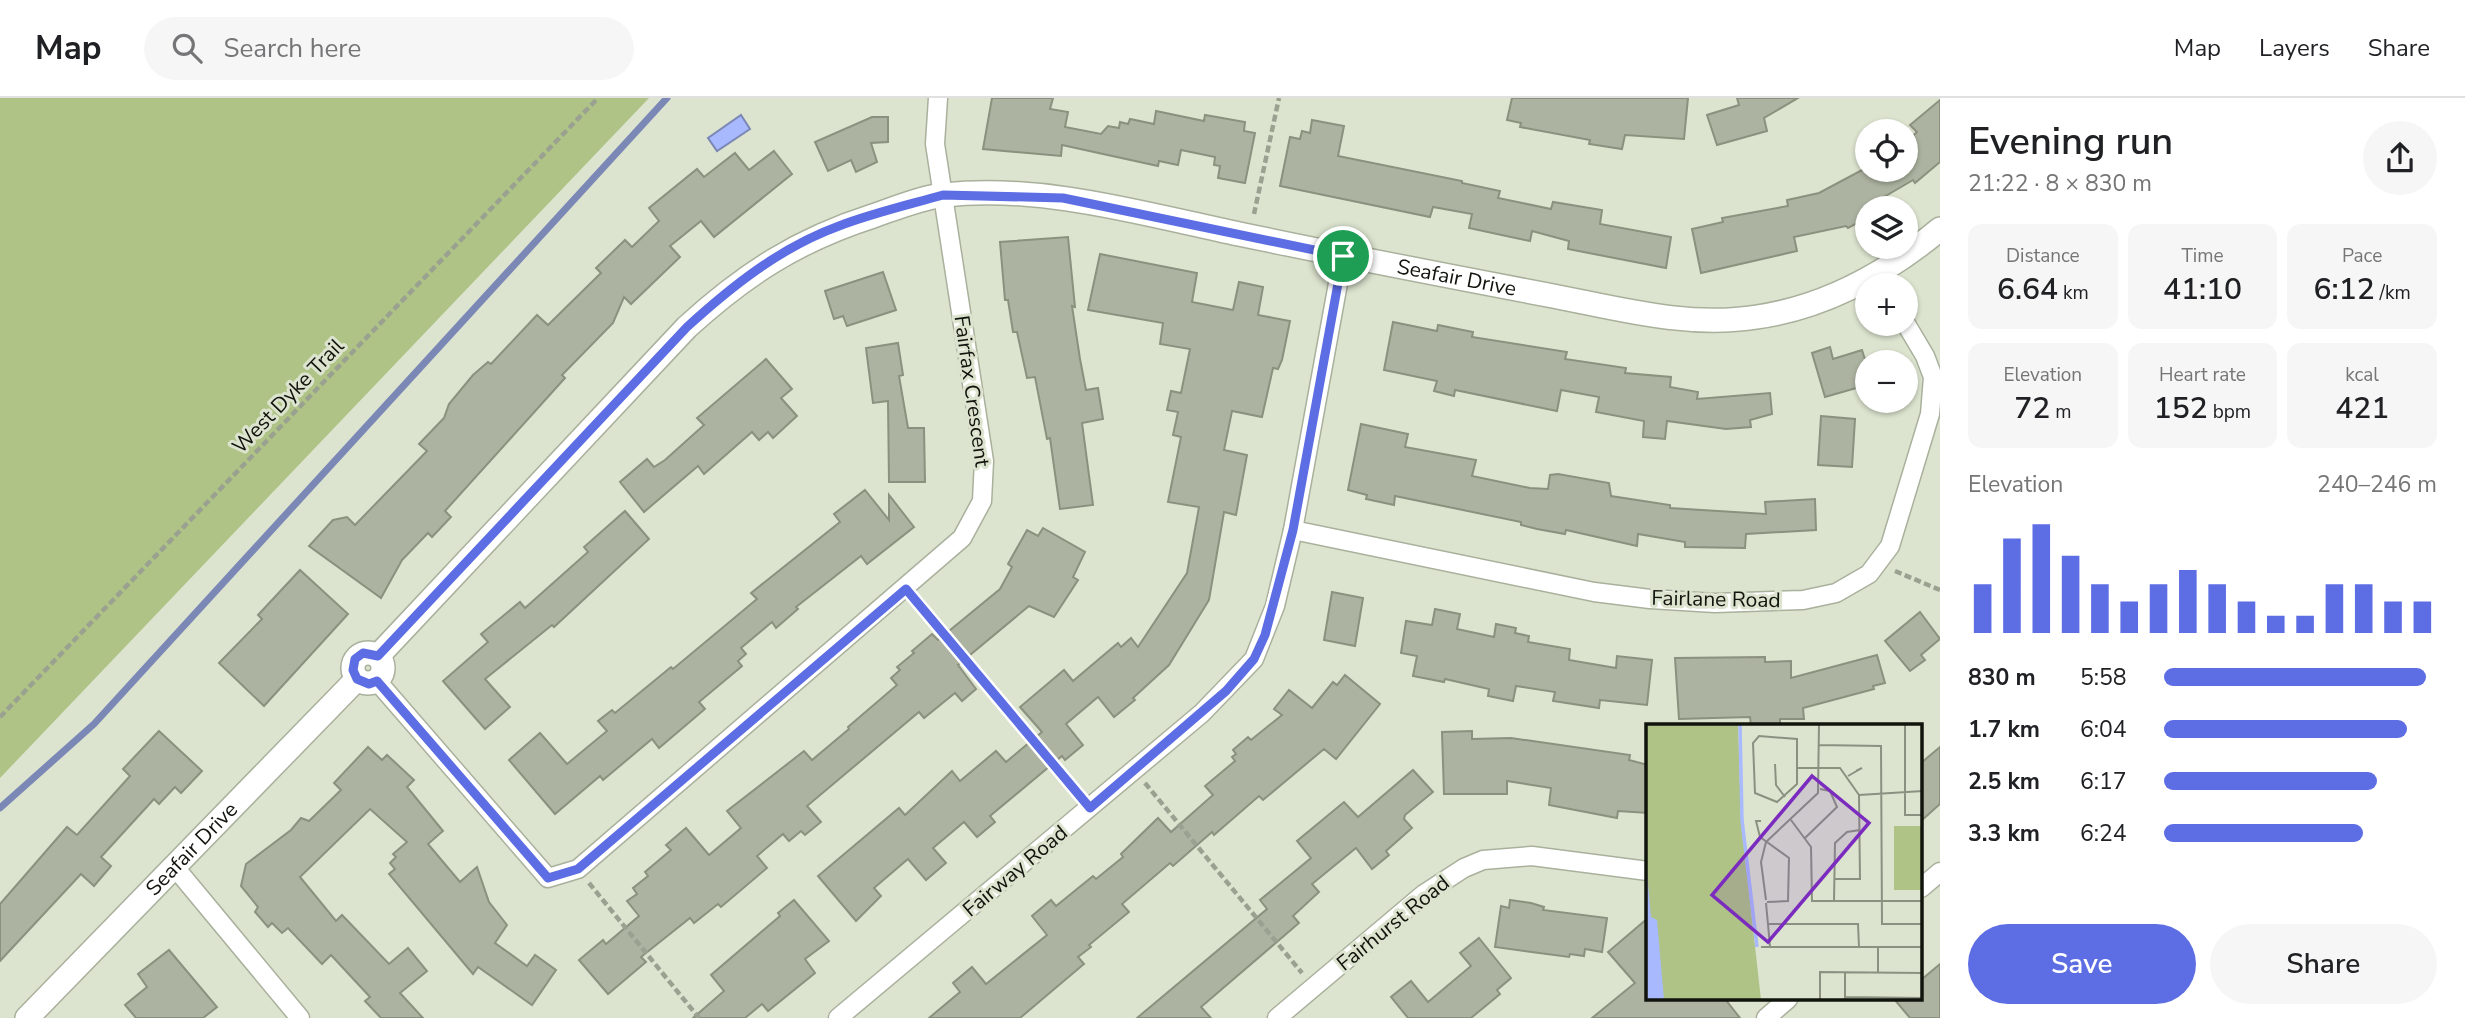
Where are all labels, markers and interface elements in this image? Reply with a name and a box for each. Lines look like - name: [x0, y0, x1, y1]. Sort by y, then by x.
- search box: [144, 17, 634, 80]
- text: Map: [35, 26, 102, 71]
- icon: search: [168, 29, 206, 67]
- text: Search here: [224, 31, 361, 66]
- text: Map: [2174, 32, 2221, 64]
- text: Layers: [2259, 32, 2330, 64]
- text: Share: [2368, 32, 2430, 64]
- text: Evening run: [1968, 116, 2173, 167]
- map controls: [1855, 119, 1918, 413]
- button: locate: [1855, 119, 1918, 182]
- button: share: [2363, 121, 2437, 195]
- text: 21:22 · 8 × 830 m: [1968, 168, 2152, 199]
- button: layers: [1855, 196, 1918, 259]
- pin: [1313, 226, 1373, 286]
- icon: arrive: [1324, 237, 1362, 275]
- text: Distance: [2006, 243, 2080, 269]
- text: Time: [2181, 243, 2224, 269]
- text: Pace: [2342, 243, 2382, 269]
- street label: Seafair Drive: [1395, 252, 1519, 303]
- text: 6.64: [1997, 269, 2058, 310]
- text: 41:10: [2163, 269, 2242, 310]
- text: 6:12: [2314, 269, 2375, 310]
- button: +: [1855, 273, 1918, 336]
- text: km: [2058, 280, 2089, 306]
- text: /km: [2375, 280, 2411, 306]
- street label: Fairfax Crescent: [948, 314, 997, 469]
- street label: West Dyke Trail: [226, 332, 351, 460]
- button: −: [1855, 350, 1918, 413]
- text: Elevation: [2003, 362, 2082, 388]
- text: Heart rate: [2159, 362, 2246, 388]
- text: kcal: [2345, 362, 2379, 388]
- text: 72: [2014, 388, 2050, 429]
- text: 152: [2154, 388, 2208, 429]
- text: 421: [2335, 388, 2389, 429]
- text: m: [2050, 399, 2071, 425]
- text: bpm: [2208, 399, 2251, 425]
- text: Elevation: [1968, 469, 2063, 500]
- text: 240–246 m: [2317, 469, 2437, 500]
- street label: Fairlane Road: [1651, 584, 1781, 614]
- text: 830 m: [1968, 662, 2036, 693]
- text: 5:58: [2080, 662, 2127, 693]
- text: 1.7 km: [1968, 714, 2040, 745]
- text: 6:04: [2080, 714, 2127, 745]
- inset map: [1646, 724, 1923, 1000]
- text: 2.5 km: [1968, 766, 2040, 797]
- text: 6:17: [2080, 766, 2127, 797]
- street label: Seafair Drive: [139, 796, 244, 902]
- text: 3.3 km: [1968, 818, 2040, 849]
- text: 6:24: [2080, 818, 2127, 849]
- street label: Fairway Road: [957, 819, 1073, 923]
- street label: Fairhurst Road: [1331, 869, 1455, 977]
- button: Save: [1968, 924, 2196, 1004]
- button: Share: [2210, 924, 2437, 1004]

